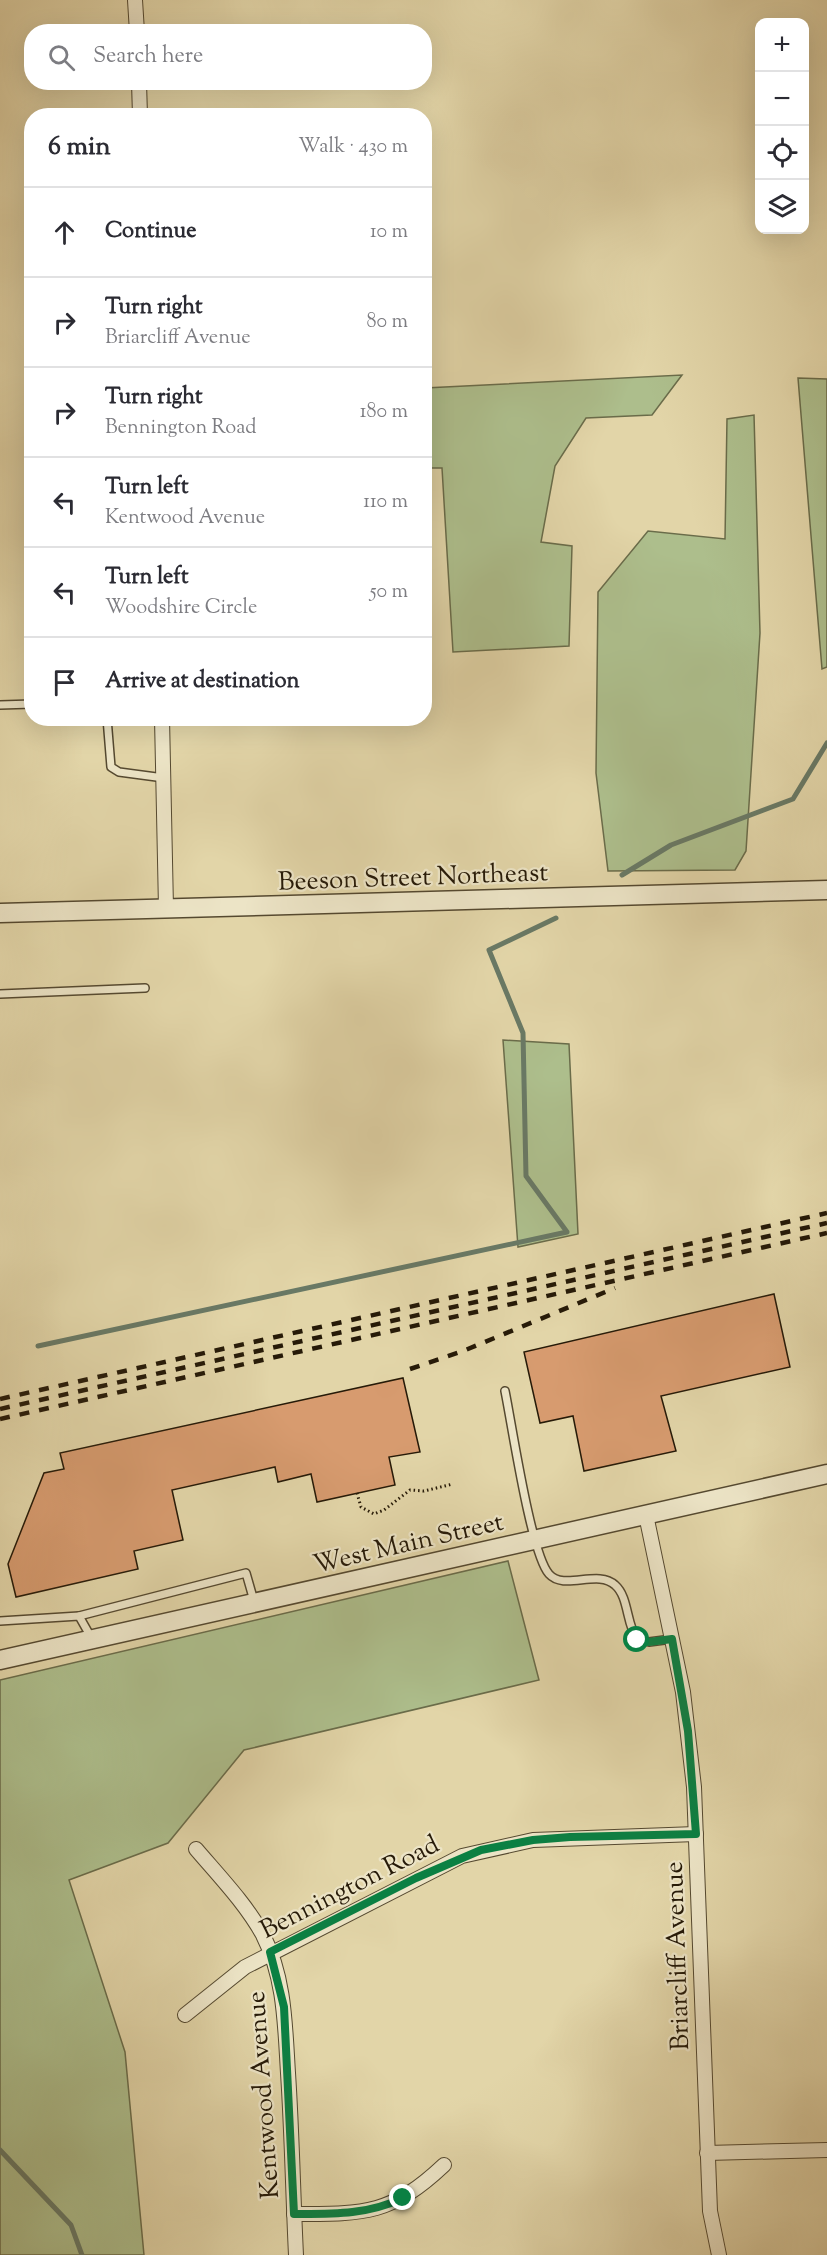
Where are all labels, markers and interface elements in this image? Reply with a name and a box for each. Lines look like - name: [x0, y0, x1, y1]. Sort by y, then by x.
- map controls: [755, 18, 809, 234]
- button: +: [755, 18, 809, 72]
- search box: [24, 24, 432, 90]
- icon: search: [45, 41, 78, 74]
- text: Search here: [93, 41, 203, 73]
- button: −: [755, 72, 809, 126]
- button: locate: [755, 126, 809, 180]
- text: 6 min: [48, 129, 111, 166]
- text: Walk · 430 m: [298, 133, 408, 162]
- button: layers: [755, 180, 809, 234]
- icon: ahead: [48, 216, 81, 249]
- text: Continue: [105, 216, 196, 248]
- text: 10 m: [370, 218, 408, 247]
- text: Turn right: [105, 292, 202, 324]
- icon: right: [48, 306, 81, 339]
- text: 80 m: [367, 308, 408, 337]
- text: Briarcliff Avenue: [105, 324, 251, 353]
- text: Turn right: [105, 382, 202, 414]
- icon: right: [48, 396, 81, 429]
- text: 180 m: [360, 398, 408, 427]
- text: Bennington Road: [105, 414, 256, 443]
- text: Turn left: [105, 472, 188, 504]
- icon: left: [48, 486, 81, 519]
- text: 110 m: [363, 488, 408, 517]
- text: Kentwood Avenue: [105, 504, 265, 533]
- text: Turn left: [105, 562, 188, 594]
- icon: left: [48, 576, 81, 609]
- text: 50 m: [370, 578, 408, 607]
- text: Woodshire Circle: [105, 594, 257, 623]
- icon: arrive: [48, 666, 81, 699]
- text: Arrive at destination: [105, 666, 300, 698]
- street label: Beeson Street Northeast: [277, 855, 549, 902]
- street label: West Main Street: [310, 1505, 508, 1584]
- route start: [623, 1626, 649, 1652]
- street label: Bennington Road: [254, 1827, 447, 1949]
- street label: Briarcliff Avenue: [657, 1861, 700, 2051]
- street label: Kentwood Avenue: [239, 1990, 290, 2200]
- route end: [389, 2184, 415, 2210]

